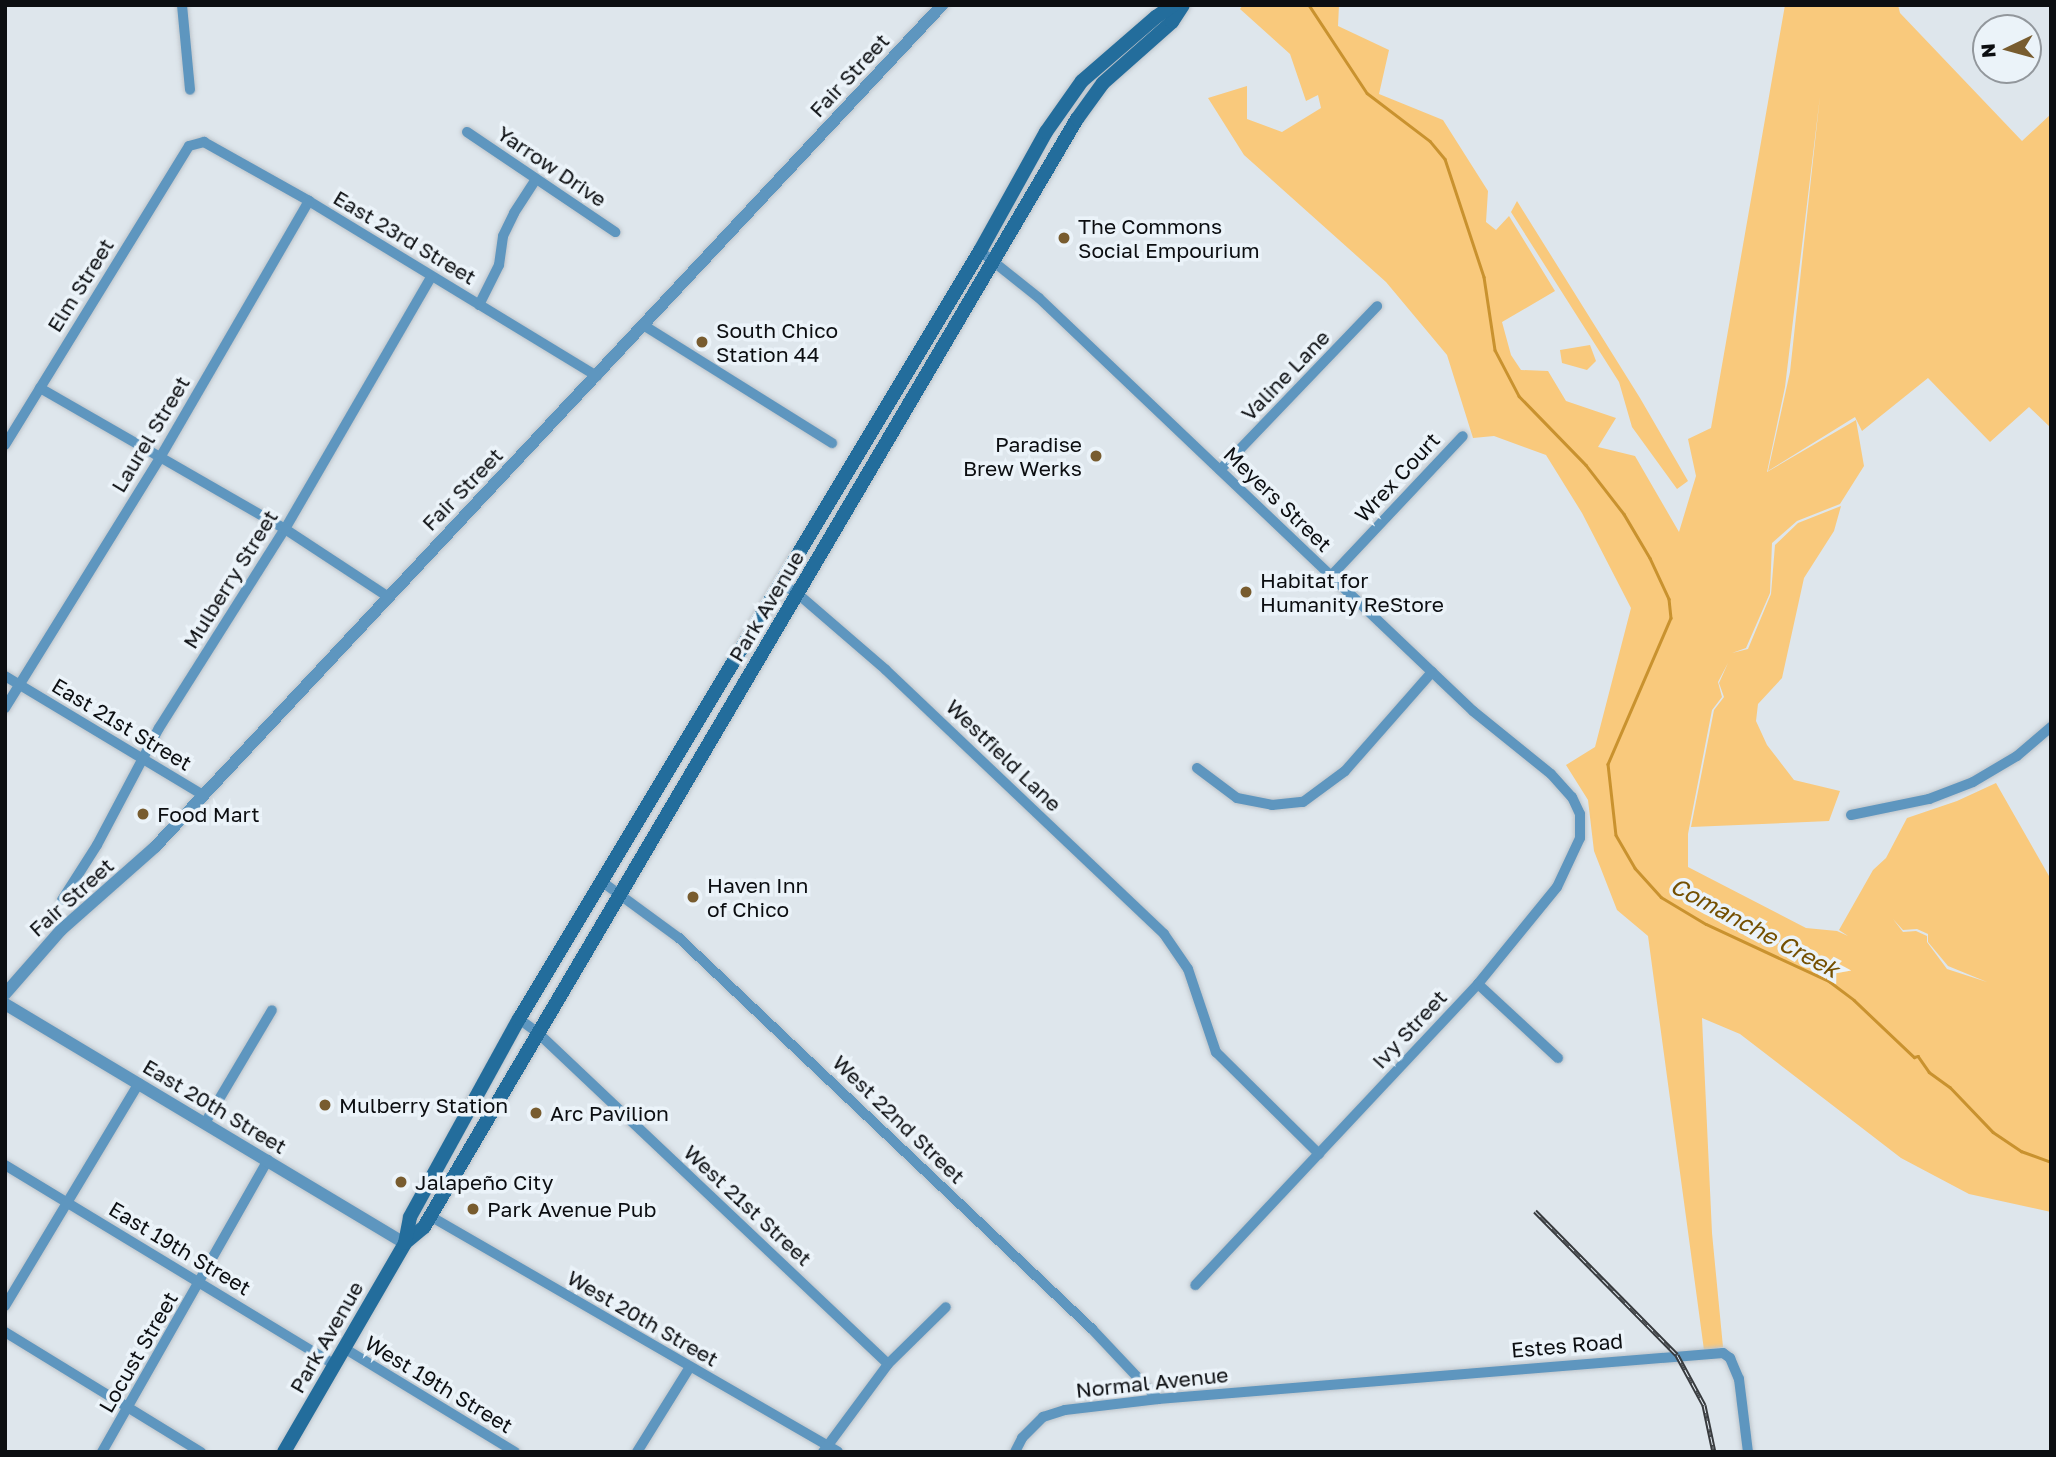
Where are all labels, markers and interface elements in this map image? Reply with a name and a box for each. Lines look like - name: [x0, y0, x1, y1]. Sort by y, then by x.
- north arrow: [1972, 14, 2042, 84]
- street label: Fair Street: [804, 28, 894, 122]
- text: N: [1975, 43, 2000, 59]
- street label: Yarrow Drive: [493, 120, 611, 212]
- street label: East 23rd Street: [329, 184, 481, 290]
- place label: The Commons Social Empourium: [1078, 213, 1260, 263]
- marker: The Commons Social Empourium: [1056, 230, 1072, 246]
- street label: Elm Street: [41, 234, 119, 336]
- place label: South Chico Station 44: [716, 317, 838, 367]
- street label: Valine Lane: [1235, 324, 1335, 426]
- marker: South Chico Station 44: [694, 334, 710, 350]
- street label: Laurel Street: [105, 371, 195, 497]
- street label: Wrex Court: [1349, 427, 1445, 527]
- place label: Paradise Brew Werks: [963, 431, 1082, 481]
- street label: Meyers Street: [1219, 441, 1337, 557]
- street label: Fair Street: [416, 442, 508, 536]
- marker: Paradise Brew Werks: [1088, 448, 1104, 464]
- street label: Mulberry Street: [177, 505, 283, 653]
- street label: Park Avenue: [723, 546, 809, 666]
- place label: Habitat for Humanity ReStore: [1260, 567, 1444, 617]
- marker: Habitat for Humanity ReStore: [1238, 584, 1254, 600]
- street label: East 21st Street: [48, 672, 196, 776]
- street label: Westfield Lane: [941, 694, 1067, 816]
- place label: Food Mart: [157, 801, 260, 827]
- marker: Food Mart: [135, 806, 151, 822]
- street label: Fair Street: [23, 852, 119, 942]
- water label: Comanche Creek: [1666, 871, 1844, 983]
- place label: Haven Inn of Chico: [707, 872, 809, 922]
- marker: Haven Inn of Chico: [685, 889, 701, 905]
- street label: Ivy Street: [1366, 985, 1452, 1073]
- street label: West 22nd Street: [828, 1050, 970, 1188]
- street label: East 20th Street: [139, 1053, 291, 1159]
- place label: Mulberry Station: [339, 1092, 508, 1118]
- marker: Mulberry Station: [317, 1097, 333, 1113]
- place label: Arc Pavilion: [550, 1100, 669, 1126]
- marker: Arc Pavilion: [528, 1105, 544, 1121]
- street label: West 21st Street: [679, 1139, 817, 1271]
- place label: Jalapeño City: [415, 1169, 553, 1195]
- marker: Jalapeño City: [393, 1174, 409, 1190]
- street label: East 19th Street: [105, 1196, 255, 1300]
- place label: Park Avenue Pub: [487, 1196, 656, 1222]
- marker: Park Avenue Pub: [465, 1201, 481, 1217]
- street label: West 20th Street: [563, 1265, 723, 1371]
- street label: Park Avenue: [284, 1277, 368, 1397]
- street label: Locust Street: [93, 1287, 183, 1417]
- street label: Estes Road: [1510, 1328, 1624, 1362]
- street label: West 19th Street: [361, 1330, 517, 1438]
- street label: Normal Avenue: [1074, 1361, 1230, 1403]

